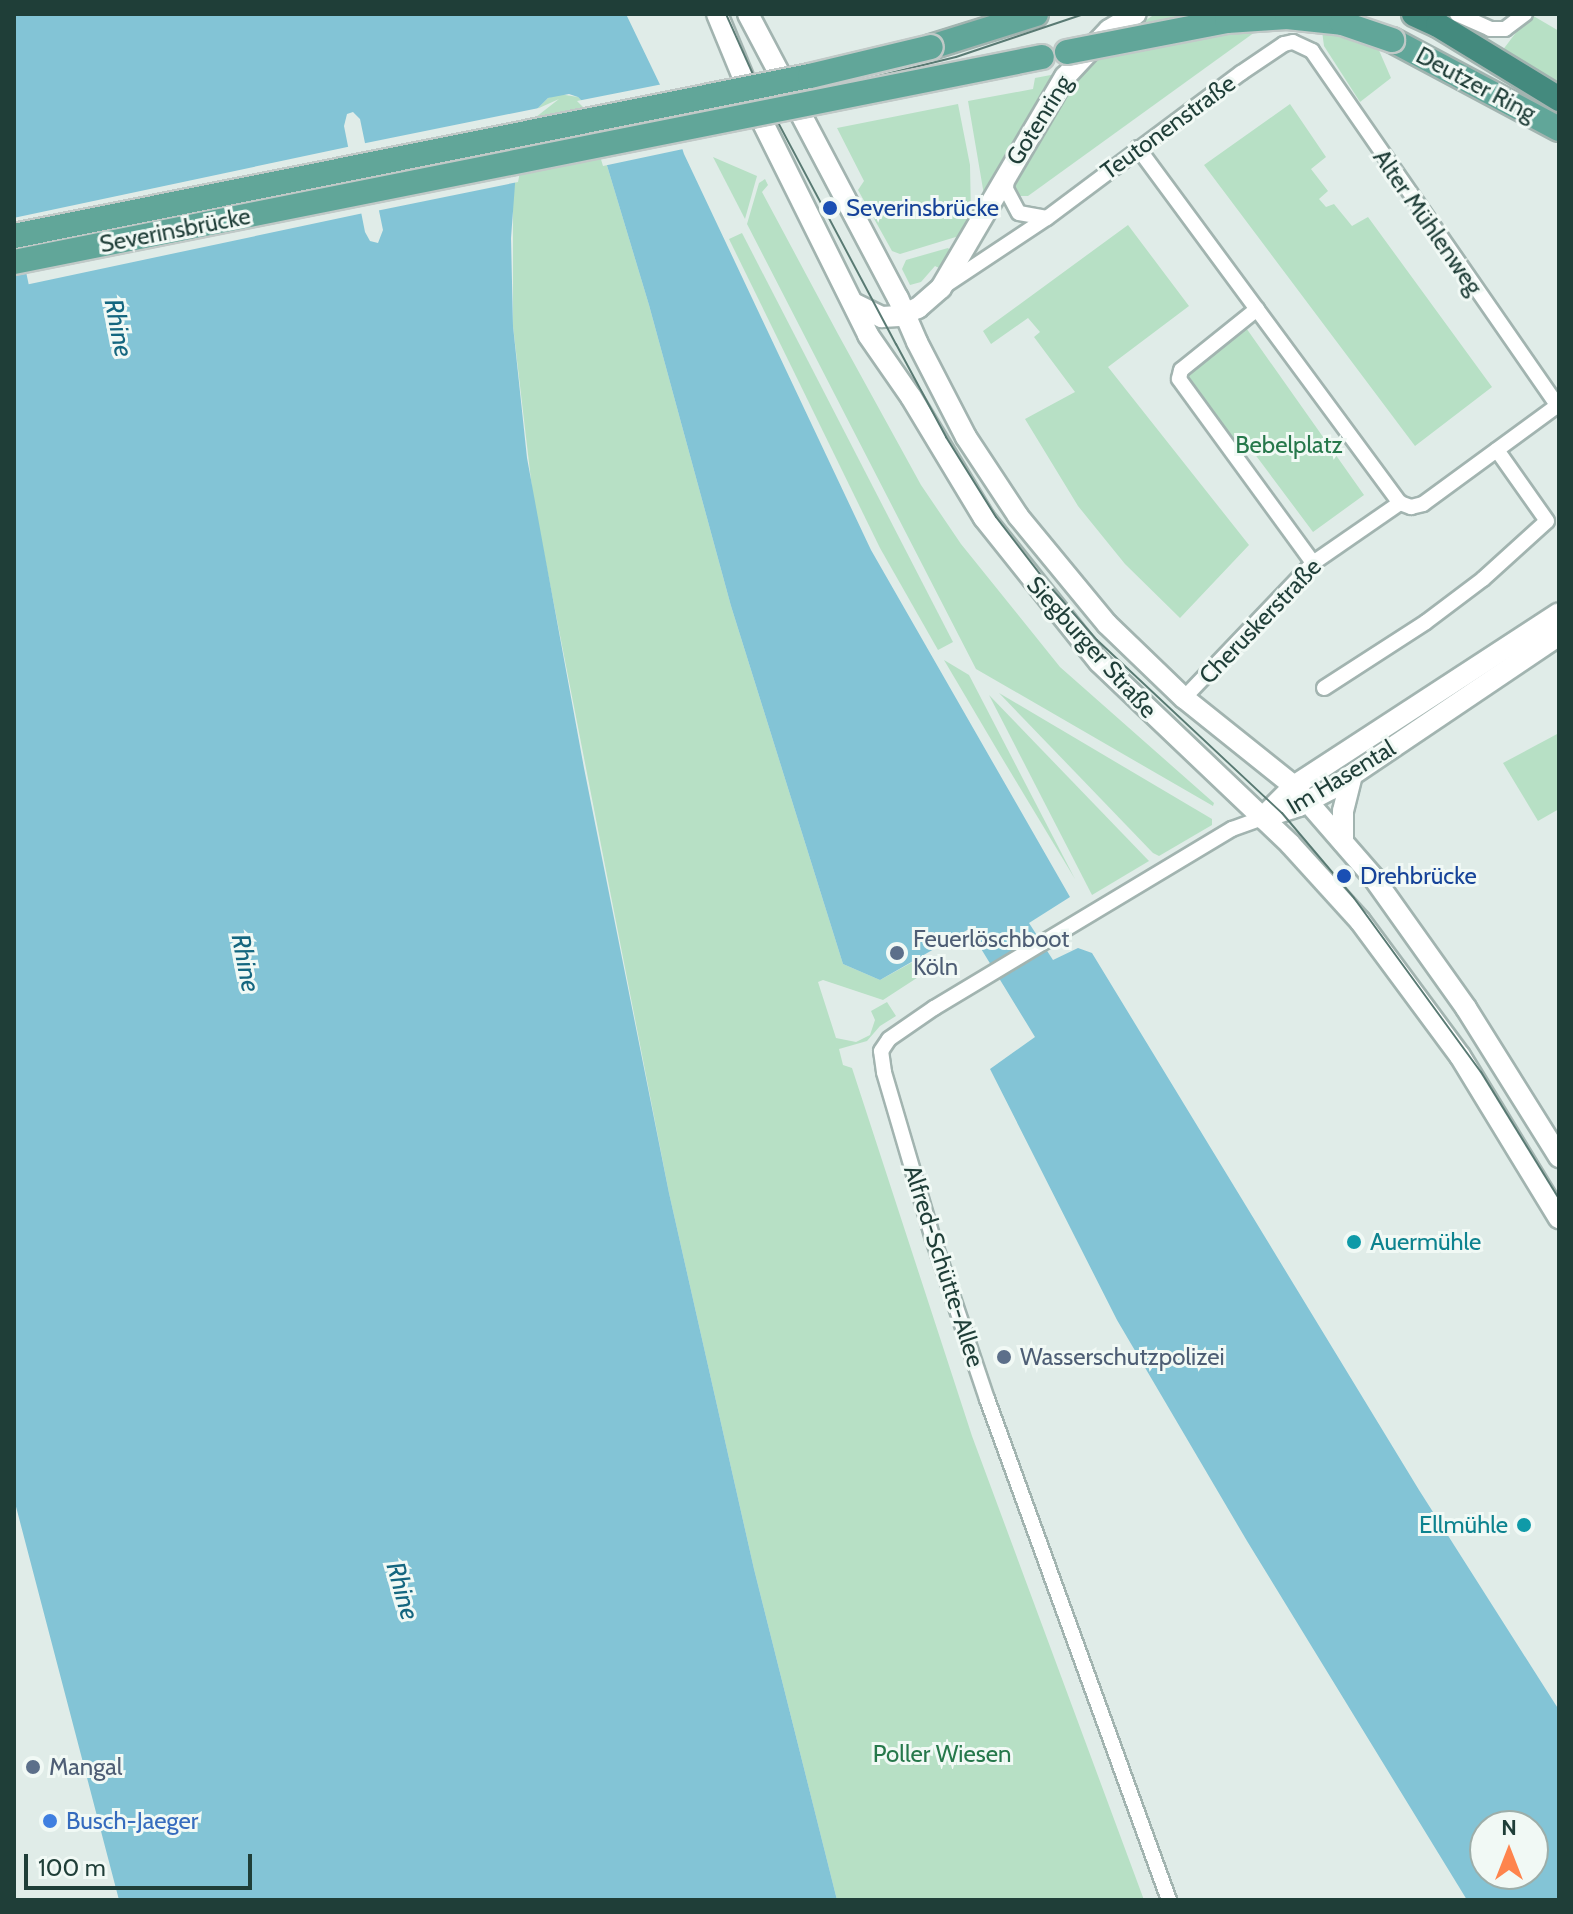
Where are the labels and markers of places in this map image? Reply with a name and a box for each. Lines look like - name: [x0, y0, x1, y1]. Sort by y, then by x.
- place label: Severinsbrücke: [846, 194, 999, 222]
- marker: Severinsbrücke: [821, 199, 839, 217]
- place label: Drehbrücke: [1360, 862, 1477, 890]
- marker: Drehbrücke: [1335, 867, 1353, 885]
- place label: Feuerlöschboot Köln: [913, 925, 1069, 981]
- marker: Feuerlöschboot Köln: [888, 944, 906, 962]
- place label: Auermühle: [1370, 1228, 1481, 1256]
- marker: Auermühle: [1345, 1233, 1363, 1251]
- place label: Wasserschutzpolizei: [1020, 1343, 1225, 1371]
- marker: Wasserschutzpolizei: [995, 1348, 1013, 1366]
- place label: Ellmühle: [1419, 1511, 1508, 1539]
- marker: Ellmühle: [1515, 1516, 1533, 1534]
- place label: Mangal: [49, 1753, 122, 1781]
- marker: Mangal: [24, 1758, 42, 1776]
- place label: Busch-Jaeger: [66, 1807, 198, 1835]
- marker: Busch-Jaeger: [41, 1812, 59, 1830]

